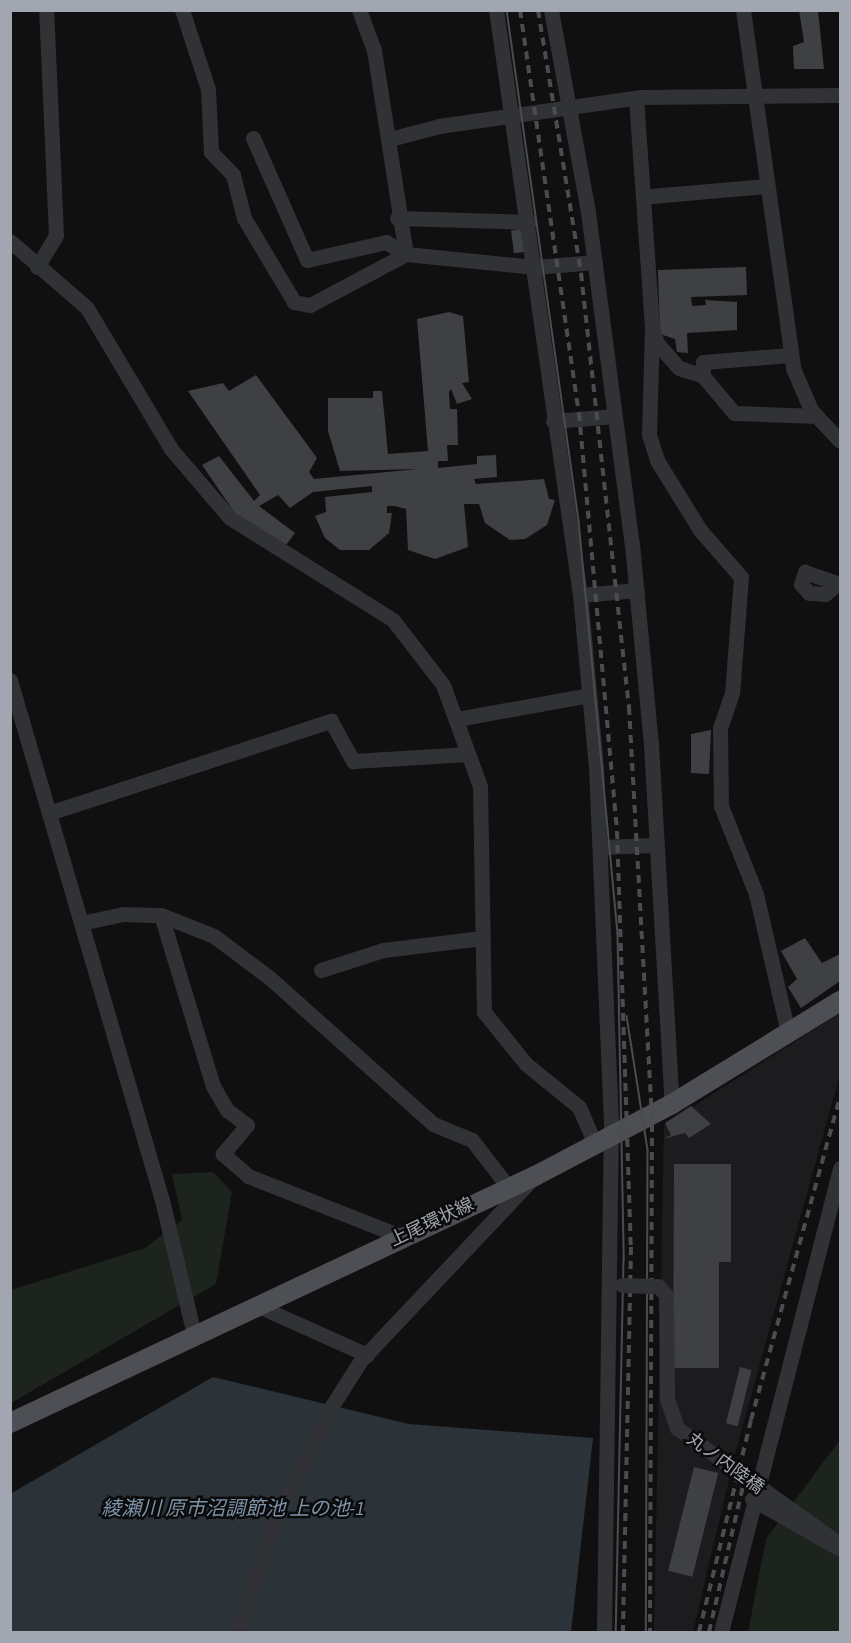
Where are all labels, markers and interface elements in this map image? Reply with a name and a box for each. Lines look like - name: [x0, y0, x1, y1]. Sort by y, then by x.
- street label: 上尾環状線: [387, 1194, 477, 1252]
- street label: 丸ノ内陸橋: [682, 1429, 768, 1499]
- water label: 綾瀬川 原市沼調節池 上の池-1: [101, 1497, 365, 1521]

